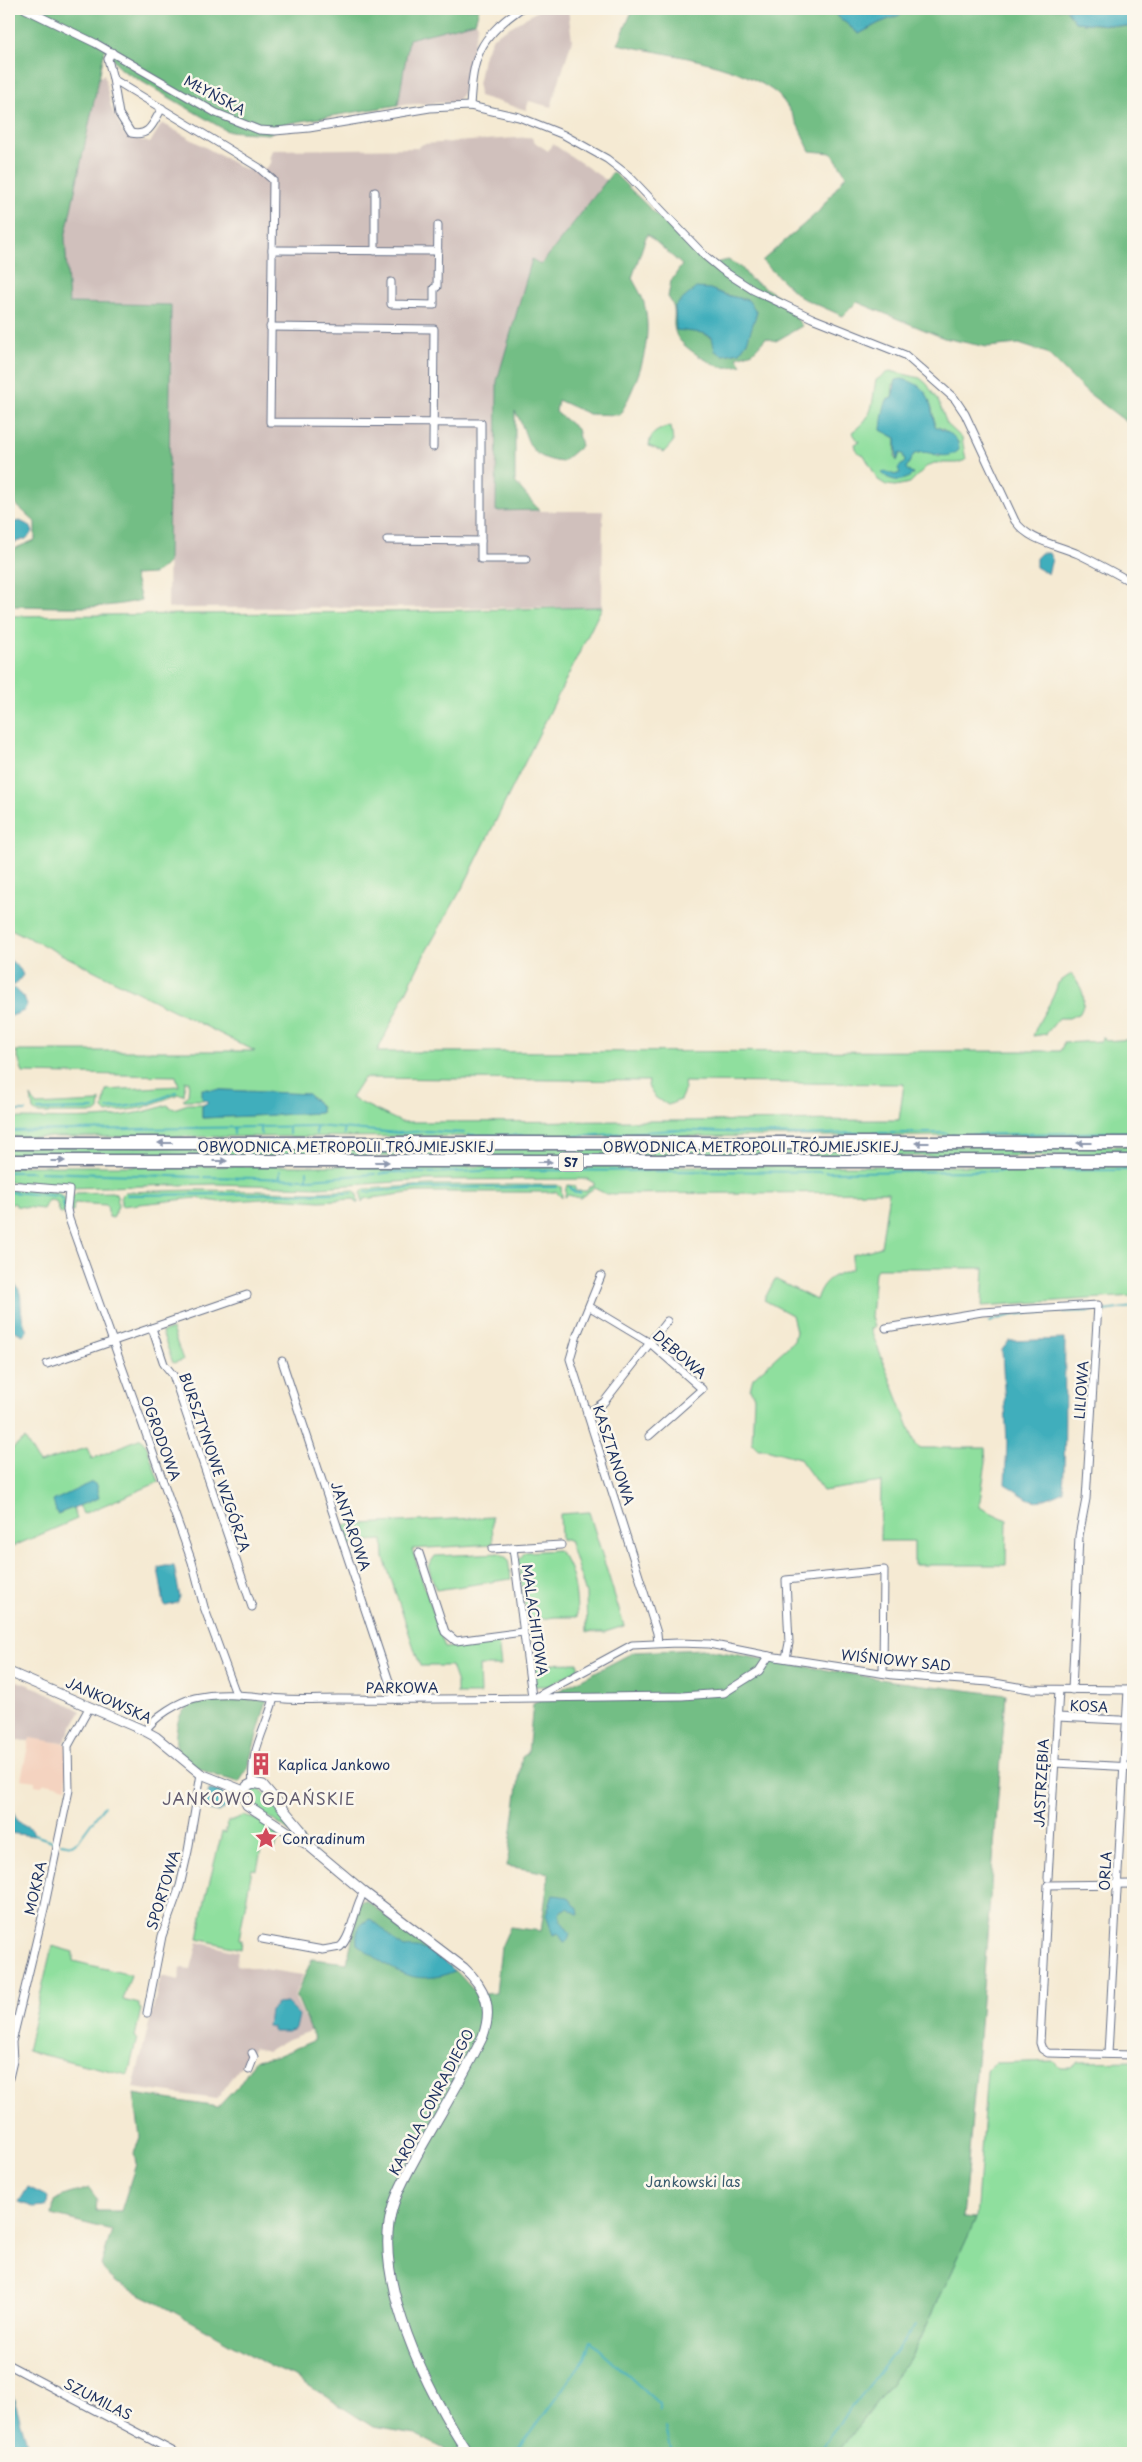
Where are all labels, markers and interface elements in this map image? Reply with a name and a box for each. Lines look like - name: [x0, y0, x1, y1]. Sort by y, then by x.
- street label: MŁYŃSKA: [180, 70, 250, 120]
- street label: OBWODNICA METROPOLII TRÓJMIEJSKIEJ: [198, 1136, 494, 1157]
- street label: OBWODNICA METROPOLII TRÓJMIEJSKIEJ: [603, 1136, 899, 1157]
- one-way arrow: [156, 1139, 172, 1147]
- one-way arrow: [914, 1139, 930, 1147]
- one-way arrow: [1076, 1139, 1092, 1147]
- road number: S7: [558, 1152, 584, 1172]
- one-way arrow: [50, 1157, 66, 1165]
- one-way arrow: [212, 1157, 228, 1165]
- one-way arrow: [375, 1158, 391, 1166]
- one-way arrow: [537, 1158, 553, 1166]
- street label: DĘBOWA: [649, 1325, 712, 1383]
- street label: LILIOWA: [1068, 1360, 1094, 1420]
- street label: BURSZTYNOWE WZGÓRZA: [174, 1369, 256, 1555]
- street label: OGRODOWA: [136, 1392, 186, 1484]
- street label: KASZTANOWA: [588, 1402, 640, 1508]
- street label: JANTAROWA: [326, 1478, 376, 1574]
- street label: MALACHITOWA: [517, 1563, 553, 1678]
- street label: WIŚNIOWY SAD: [840, 1644, 952, 1676]
- street label: JANKOWSKA: [62, 1672, 156, 1729]
- street label: PARKOWA: [366, 1677, 439, 1698]
- street label: KOSA: [1069, 1695, 1109, 1717]
- street label: JASTRZĘBIA: [1028, 1738, 1054, 1828]
- building icon: Kaplica Jankowo: [248, 1751, 274, 1777]
- place label: Kaplica Jankowo: [278, 1754, 390, 1775]
- district label: JANKOWO GDAŃSKIE: [162, 1786, 356, 1810]
- place icon: Conradinum: [253, 1825, 279, 1851]
- place label: Conradinum: [282, 1828, 365, 1849]
- street label: SPORTOWA: [141, 1847, 185, 1932]
- street label: ORLA: [1093, 1851, 1117, 1891]
- street label: MOKRA: [19, 1859, 51, 1917]
- street label: KAROLA CONRADIEGO: [383, 2025, 479, 2179]
- park label: Jankowski las: [646, 2171, 740, 2192]
- street label: SZUMILAS: [60, 2373, 136, 2425]

